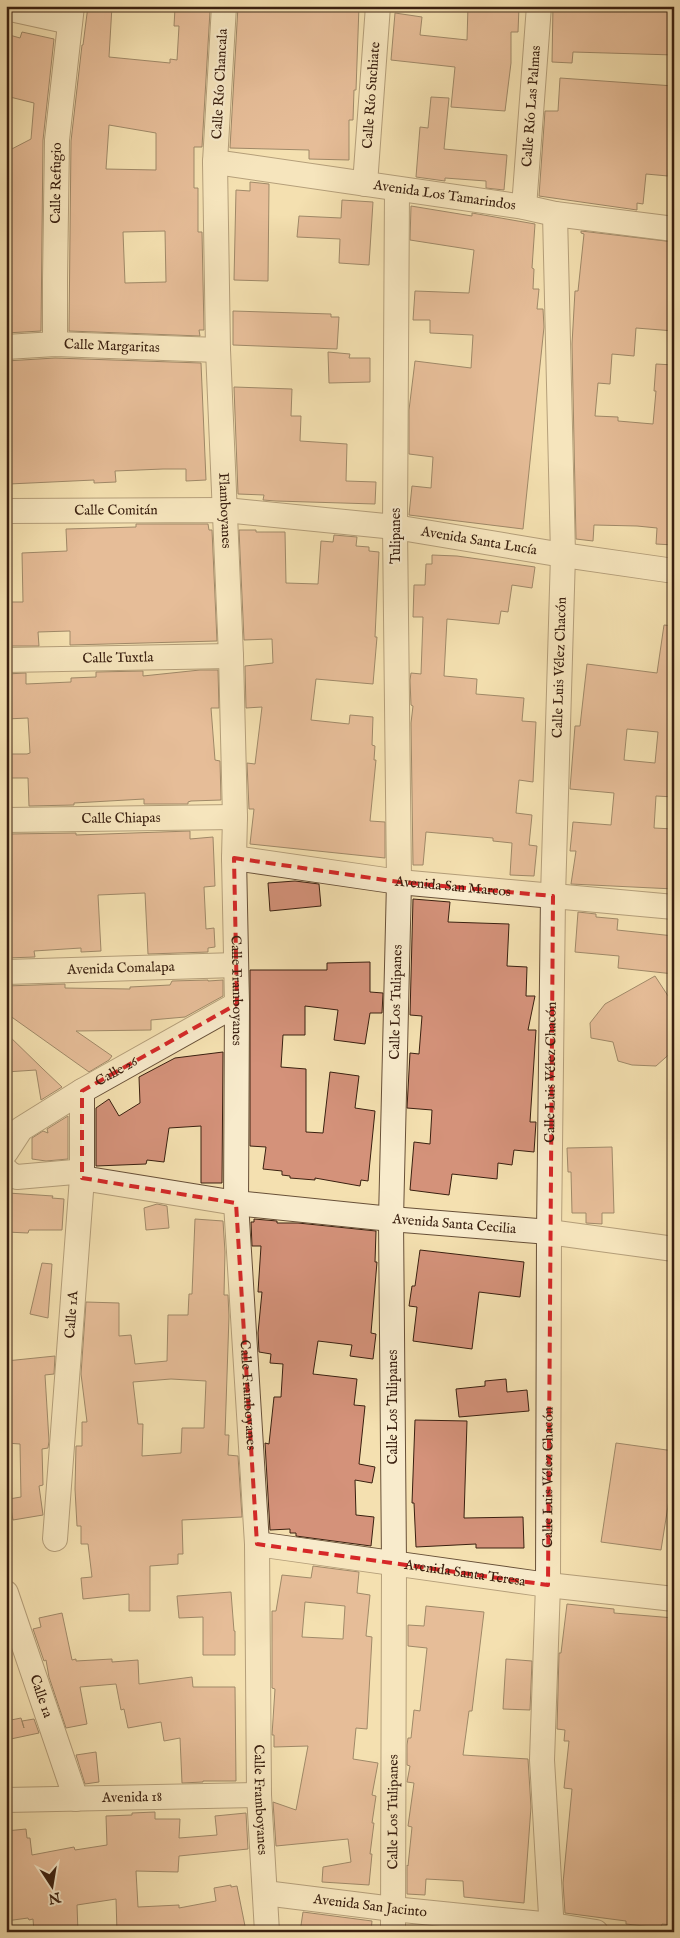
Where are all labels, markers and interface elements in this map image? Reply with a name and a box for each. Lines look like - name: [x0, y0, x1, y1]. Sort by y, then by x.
- street label: Calle Río Chancala: [208, 27, 232, 140]
- street label: Calle Río Suchiate: [359, 41, 384, 149]
- street label: Calle Río Las Palmas: [518, 45, 545, 168]
- street label: Calle Refugio: [47, 142, 66, 224]
- street label: Avenida Los Tamarindos: [371, 176, 517, 215]
- street label: Calle Margaritas: [64, 335, 160, 357]
- street label: Flamboyanes: [214, 472, 235, 549]
- street label: Calle Comitán: [74, 501, 158, 520]
- street label: Tulipanes: [387, 508, 405, 564]
- street label: Avenida Santa Lucía: [419, 522, 539, 560]
- street label: Calle Luis Vélez Chacón: [549, 596, 571, 738]
- street label: Calle Tuxtla: [82, 648, 155, 668]
- street label: Calle Chiapas: [81, 809, 161, 828]
- street label: Avenida San Marcos: [393, 873, 512, 901]
- street label: Calle Framboyanes: [227, 935, 246, 1046]
- street label: Calle Los Tulipanes: [386, 944, 407, 1060]
- street label: Avenida Comalapa: [66, 958, 176, 979]
- street label: Calle Luis Vélez Chacón: [541, 1001, 561, 1143]
- street label: Calle 26: [92, 1052, 142, 1091]
- street label: Avenida Santa Cecilia: [391, 1210, 518, 1238]
- street label: Calle 1A: [61, 1290, 83, 1339]
- street label: Calle Framboyanes: [235, 1339, 260, 1451]
- street label: Calle Los Tulipanes: [384, 1349, 402, 1464]
- street label: Calle Luis Vélez Chacón: [539, 1406, 558, 1548]
- street label: Avenida Santa Teresa: [402, 1556, 528, 1591]
- street label: Calle 1a: [25, 1672, 57, 1721]
- street label: Calle Framboyanes: [250, 1744, 271, 1855]
- street label: Calle Los Tulipanes: [384, 1754, 402, 1870]
- street label: Avenida 18: [101, 1788, 162, 1807]
- north arrow: [28, 1860, 78, 1910]
- text: N: [47, 1887, 63, 1908]
- street label: Avenida San Jacinto: [311, 1890, 428, 1921]

